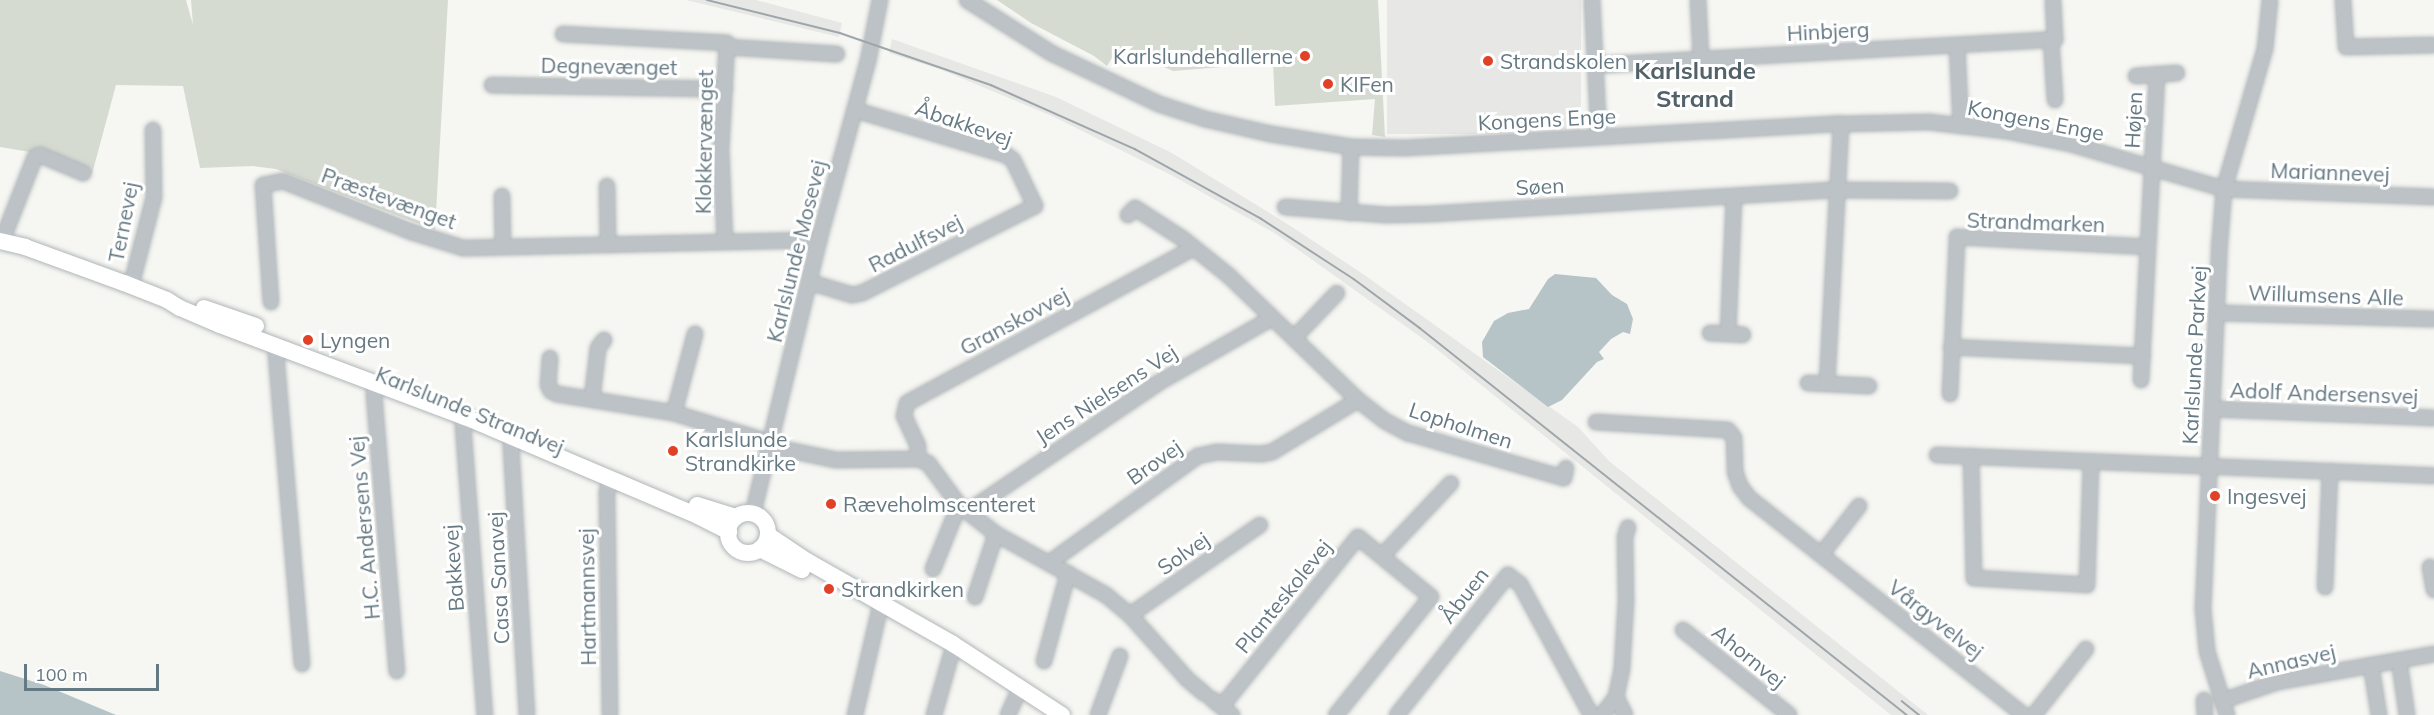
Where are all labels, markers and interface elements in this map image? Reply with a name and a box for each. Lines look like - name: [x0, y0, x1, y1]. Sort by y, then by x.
- street label: Hinbjerg: [1786, 16, 1870, 46]
- place label: Karlslundehallerne: [1113, 43, 1293, 69]
- place label: Strandskolen: [1500, 48, 1627, 74]
- marker: Karlslundehallerne: [1298, 49, 1312, 63]
- street label: Degnevænget: [541, 52, 677, 80]
- marker: Strandskolen: [1481, 54, 1495, 68]
- district label: Karlslunde Strand: [1634, 57, 1756, 113]
- street label: Klokkervænget: [690, 70, 718, 214]
- place label: KIFen: [1340, 71, 1394, 97]
- marker: KIFen: [1321, 77, 1335, 91]
- street label: Højen: [2119, 91, 2147, 149]
- street label: Kongens Enge: [1966, 94, 2106, 146]
- street label: Åbakkevej: [912, 95, 1016, 151]
- street label: Kongens Enge: [1477, 103, 1617, 135]
- street label: Karlslunde Mosevej: [761, 157, 831, 345]
- street label: Mariannevej: [2270, 157, 2390, 187]
- street label: Præstevænget: [318, 162, 460, 234]
- street label: Søen: [1515, 172, 1565, 200]
- street label: Ternevej: [103, 180, 143, 264]
- street label: Strandmarken: [1966, 207, 2106, 237]
- street label: Radulfsvej: [864, 209, 966, 277]
- street label: Karlslunde Parkvej: [2177, 265, 2211, 445]
- street label: Willumsens Alle: [2248, 280, 2404, 310]
- street label: Granskovvej: [955, 282, 1073, 360]
- place label: Lyngen: [320, 327, 390, 353]
- marker: Lyngen: [301, 333, 315, 347]
- street label: Jens Nielsens Vej: [1031, 339, 1181, 449]
- street label: Karlslunde Strandvej: [372, 361, 568, 459]
- street label: Adolf Andersensvej: [2229, 377, 2419, 409]
- street label: Lopholmen: [1406, 396, 1516, 454]
- place label: Karlslunde Strandkirke: [685, 426, 796, 476]
- street label: Brovej: [1122, 434, 1186, 490]
- street label: H.C. Andersens Vej: [343, 435, 385, 621]
- marker: Karlslunde Strandkirke: [666, 444, 680, 458]
- place label: Ingesvej: [2227, 483, 2306, 509]
- marker: Ingesvej: [2208, 489, 2222, 503]
- place label: Ræveholmscenteret: [843, 491, 1035, 517]
- marker: Ræveholmscenteret: [824, 497, 838, 511]
- street label: Casa Sanavej: [482, 511, 514, 645]
- street label: Bakkevej: [437, 524, 469, 612]
- street label: Solvej: [1152, 526, 1214, 580]
- street label: Hartmannsvej: [573, 528, 601, 666]
- street label: Planteskolevej: [1229, 534, 1337, 658]
- street label: Åbuen: [1434, 562, 1494, 628]
- street label: Vårgyvelvej: [1883, 574, 1989, 664]
- place label: Strandkirken: [841, 576, 964, 602]
- marker: Strandkirken: [822, 582, 836, 596]
- street label: Ahornvej: [1707, 619, 1791, 693]
- street label: Annasvej: [2244, 639, 2338, 683]
- scale bar: [27, 652, 162, 690]
- text: 100 m: [35, 663, 88, 686]

